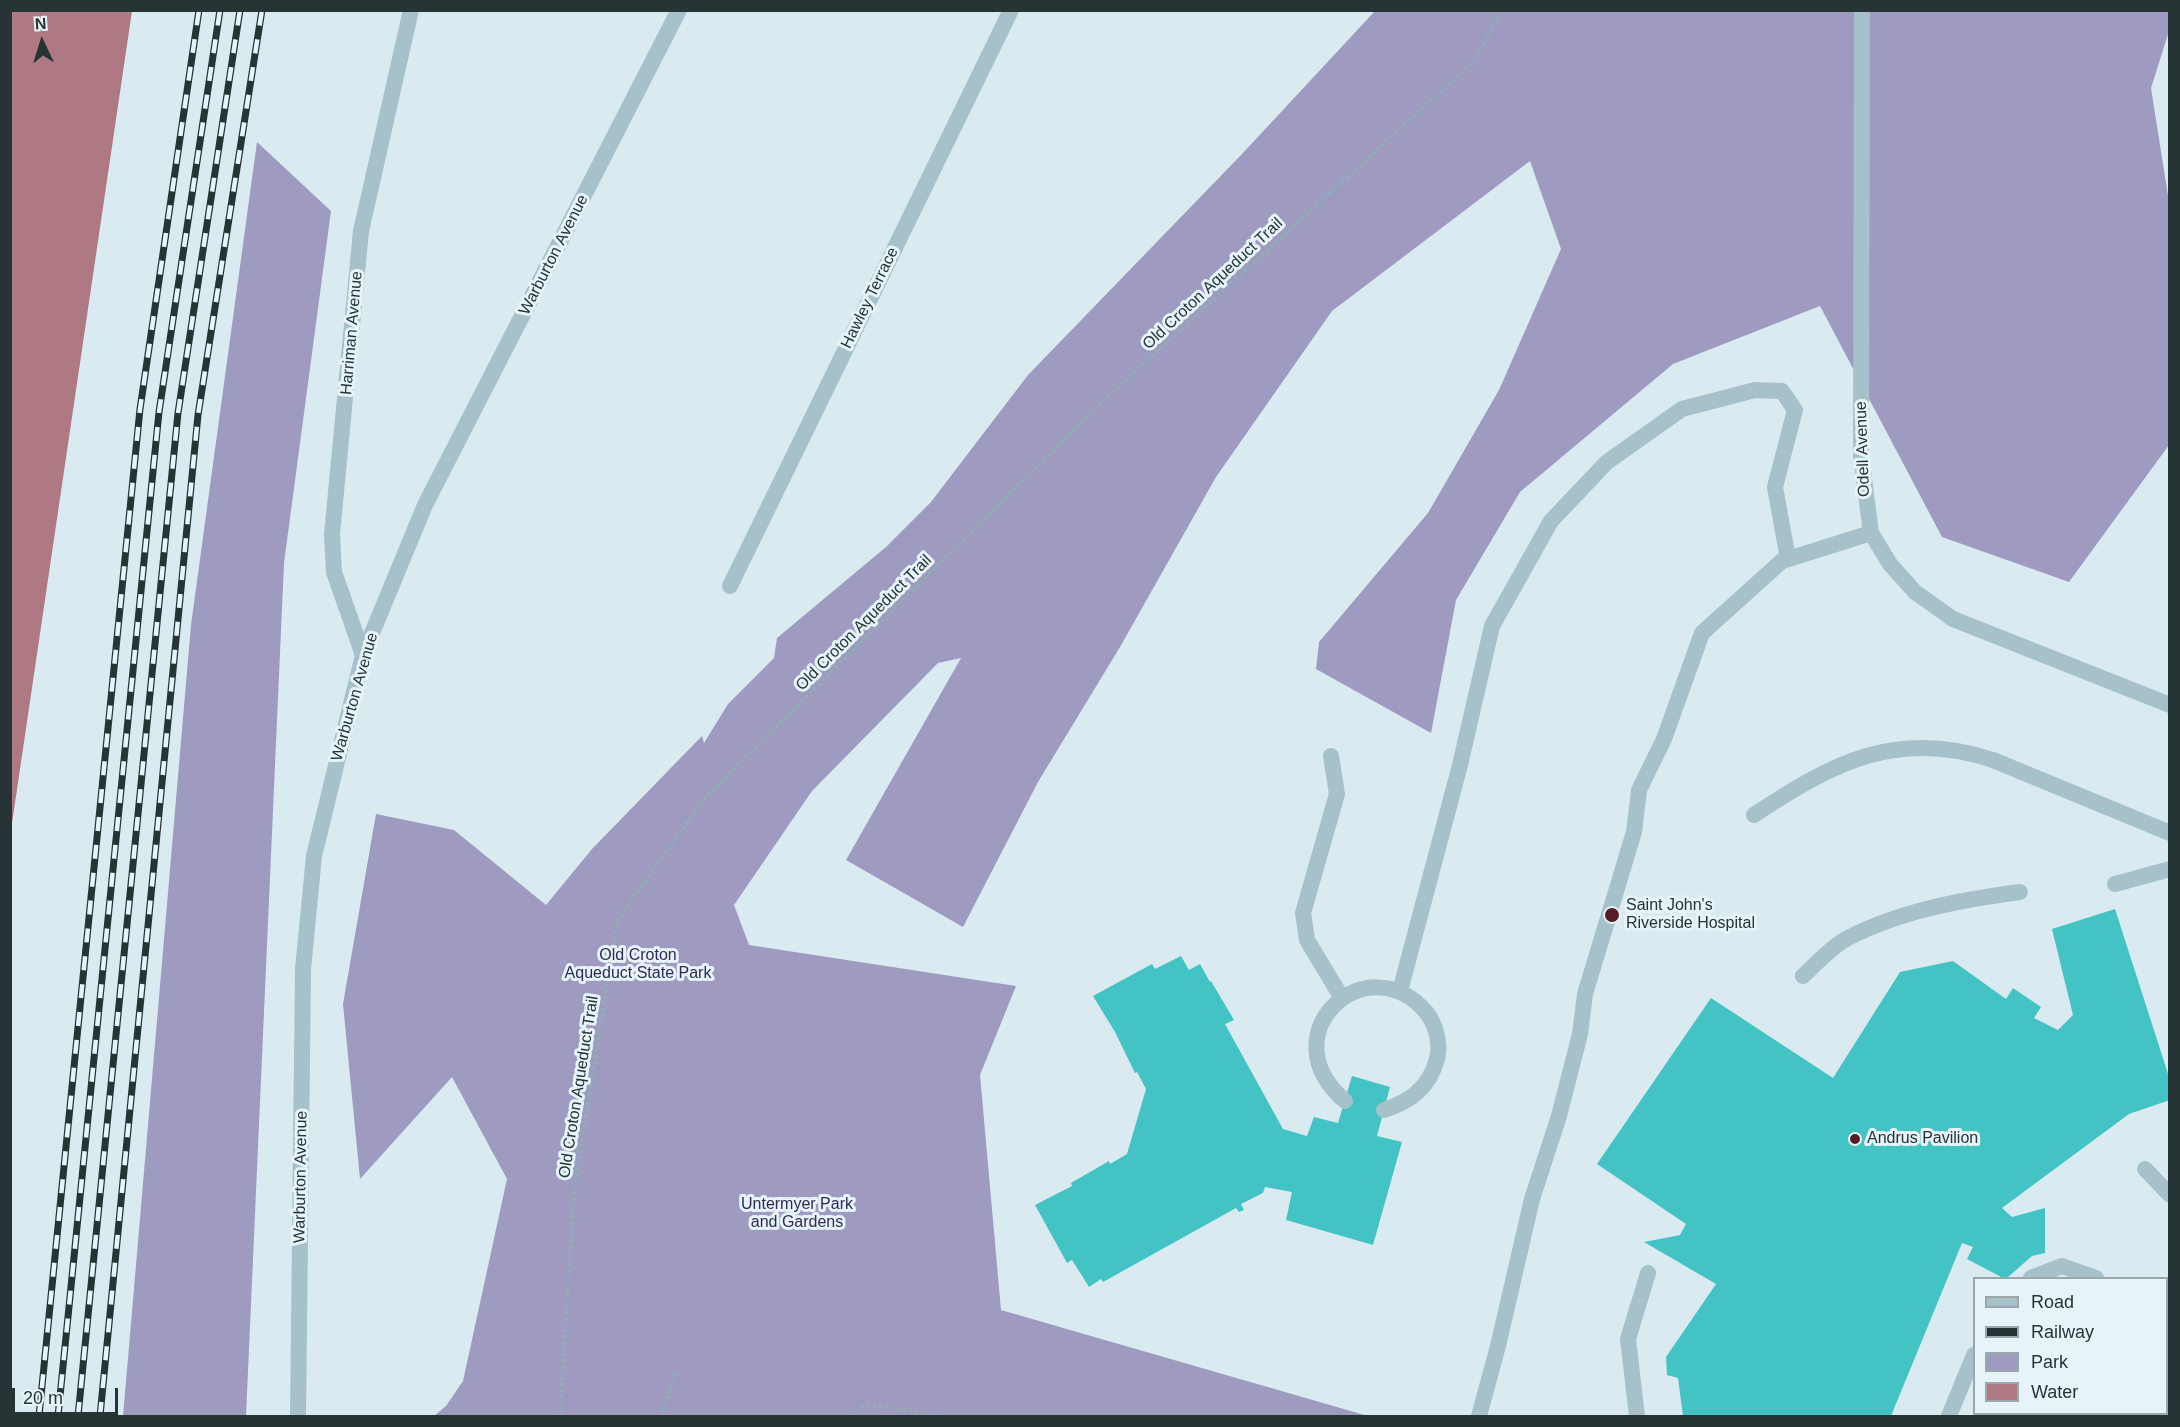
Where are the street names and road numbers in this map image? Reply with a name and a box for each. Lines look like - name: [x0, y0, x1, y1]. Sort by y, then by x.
- street label: Warburton Avenue: [515, 192, 593, 318]
- street label: Old Croton Aqueduct Trail: [1139, 214, 1287, 354]
- street label: Hawley Terrace: [837, 244, 903, 352]
- street label: Harriman Avenue: [337, 270, 367, 396]
- street label: Odell Avenue: [1852, 401, 1874, 497]
- street label: Old Croton Aqueduct Trail: [792, 551, 936, 695]
- street label: Warburton Avenue: [328, 631, 382, 763]
- street label: Old Croton Aqueduct Trail: [555, 994, 603, 1180]
- street label: Warburton Avenue: [290, 1111, 312, 1243]

